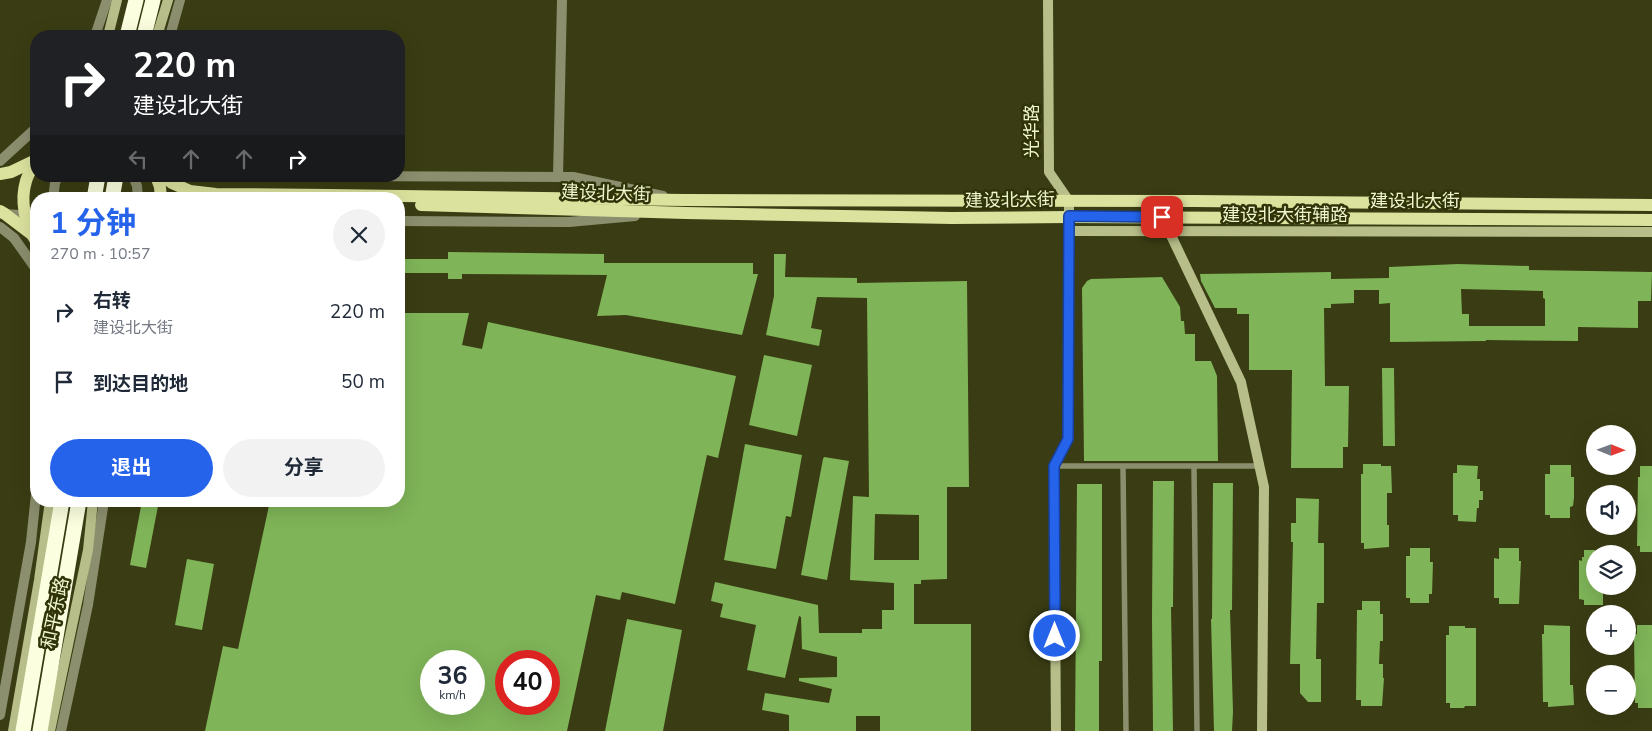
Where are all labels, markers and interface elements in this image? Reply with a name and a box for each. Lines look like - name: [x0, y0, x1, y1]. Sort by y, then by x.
- text: 220 m: [133, 42, 236, 89]
- icon: right: [50, 50, 115, 115]
- text: 建设北大街: [133, 91, 243, 121]
- street label: 光华路: [1020, 104, 1044, 158]
- icon: left: [124, 145, 152, 173]
- icon: ahead: [177, 145, 205, 173]
- icon: ahead: [230, 145, 258, 173]
- icon: right: [283, 145, 311, 173]
- street label: 建设北大街: [561, 179, 651, 207]
- street label: 建设北大街: [965, 187, 1055, 213]
- street label: 建设北大街: [1370, 189, 1460, 213]
- pin: [1141, 196, 1183, 238]
- text: 1 分钟: [50, 203, 136, 244]
- icon: arrive: [1148, 203, 1176, 231]
- street label: 建设北大街辅路: [1222, 203, 1348, 227]
- button: close: [333, 209, 385, 261]
- text: 270 m · 10:57: [50, 243, 151, 265]
- text: 右转: [93, 288, 131, 314]
- icon: right: [50, 298, 78, 326]
- text: 220 m: [330, 299, 385, 325]
- text: 建设北大街: [93, 317, 173, 339]
- icon: arrive: [50, 368, 78, 396]
- text: 50 m: [341, 369, 385, 395]
- text: 到达目的地: [93, 371, 188, 397]
- north arrow: [1586, 425, 1636, 475]
- map controls: [1586, 425, 1636, 715]
- button: 退出: [50, 439, 213, 497]
- button: 分享: [223, 439, 385, 497]
- button: sound: [1586, 485, 1636, 535]
- button: layers: [1586, 545, 1636, 595]
- street label: 和平东路: [36, 575, 74, 651]
- button: +: [1586, 605, 1636, 655]
- position arrow: [1028, 609, 1080, 661]
- speed limit sign: 40: [495, 650, 560, 715]
- text: 36: [437, 659, 468, 693]
- button: −: [1586, 665, 1636, 715]
- text: km/h: [439, 687, 466, 703]

